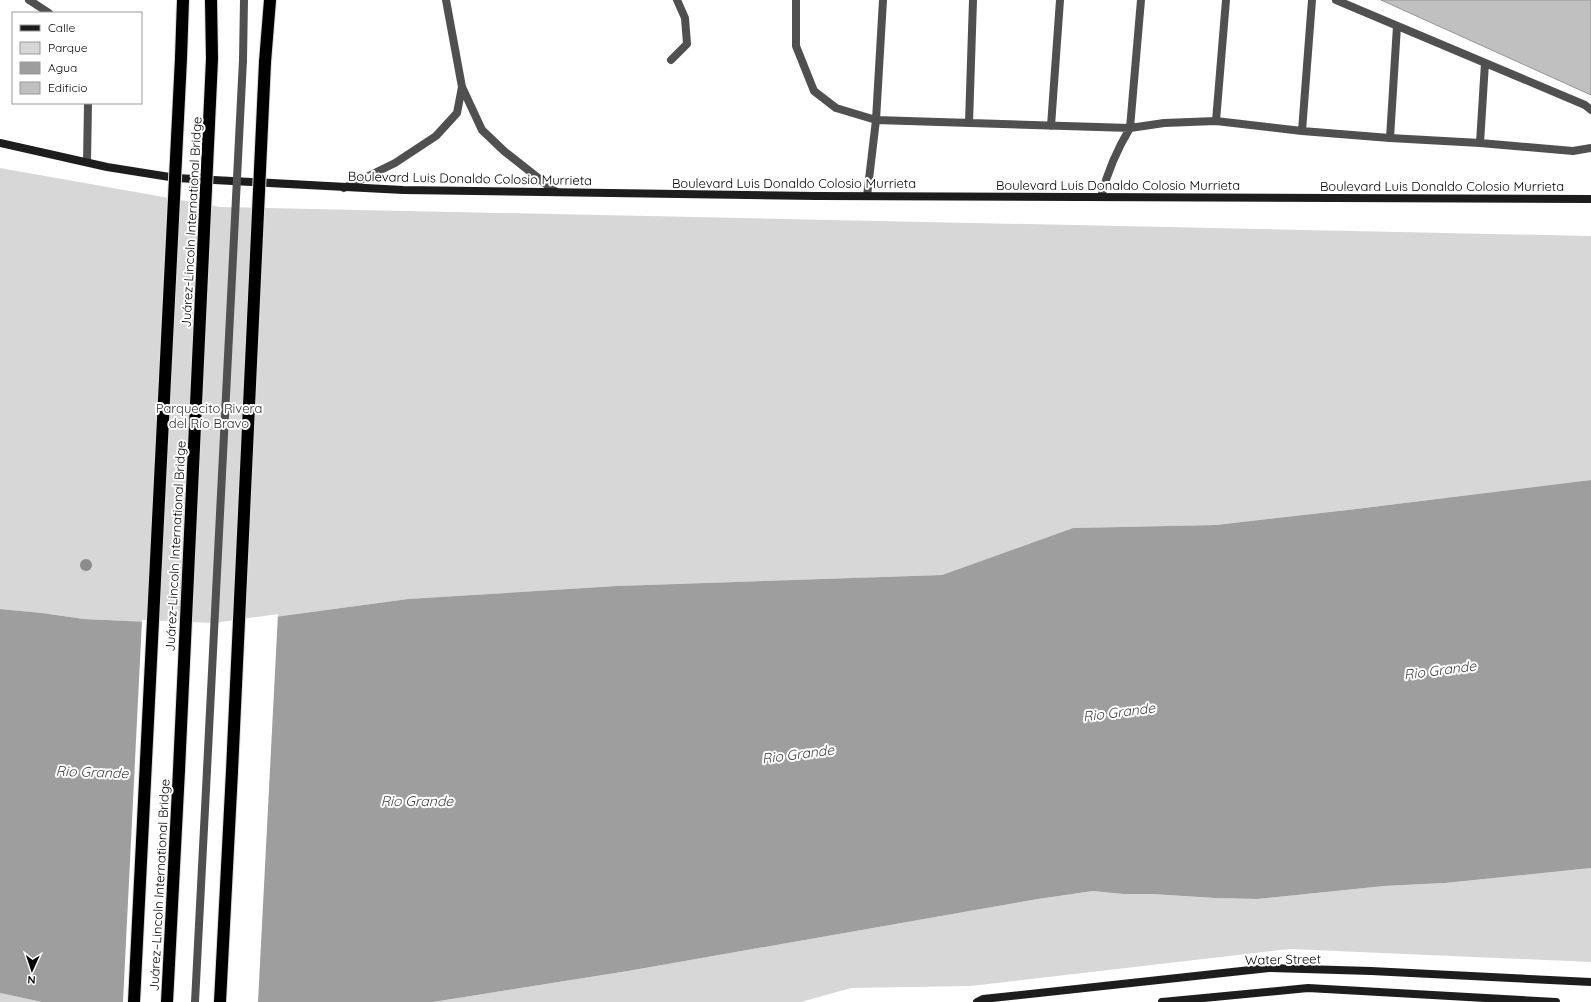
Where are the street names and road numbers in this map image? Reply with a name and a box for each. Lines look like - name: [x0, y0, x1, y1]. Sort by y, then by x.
- street label: Juárez-Lincoln International Bridge: [177, 116, 205, 328]
- street label: Boulevard Luis Donaldo Colosio Murrieta: [348, 168, 592, 188]
- street label: Boulevard Luis Donaldo Colosio Murrieta: [672, 175, 916, 191]
- street label: Boulevard Luis Donaldo Colosio Murrieta: [996, 177, 1240, 193]
- street label: Boulevard Luis Donaldo Colosio Murrieta: [1320, 178, 1564, 194]
- street label: Juárez-Lincoln International Bridge: [161, 440, 189, 652]
- street label: Juárez–Lincoln International Bridge: [145, 778, 173, 992]
- street label: Water Street: [1245, 950, 1321, 968]

